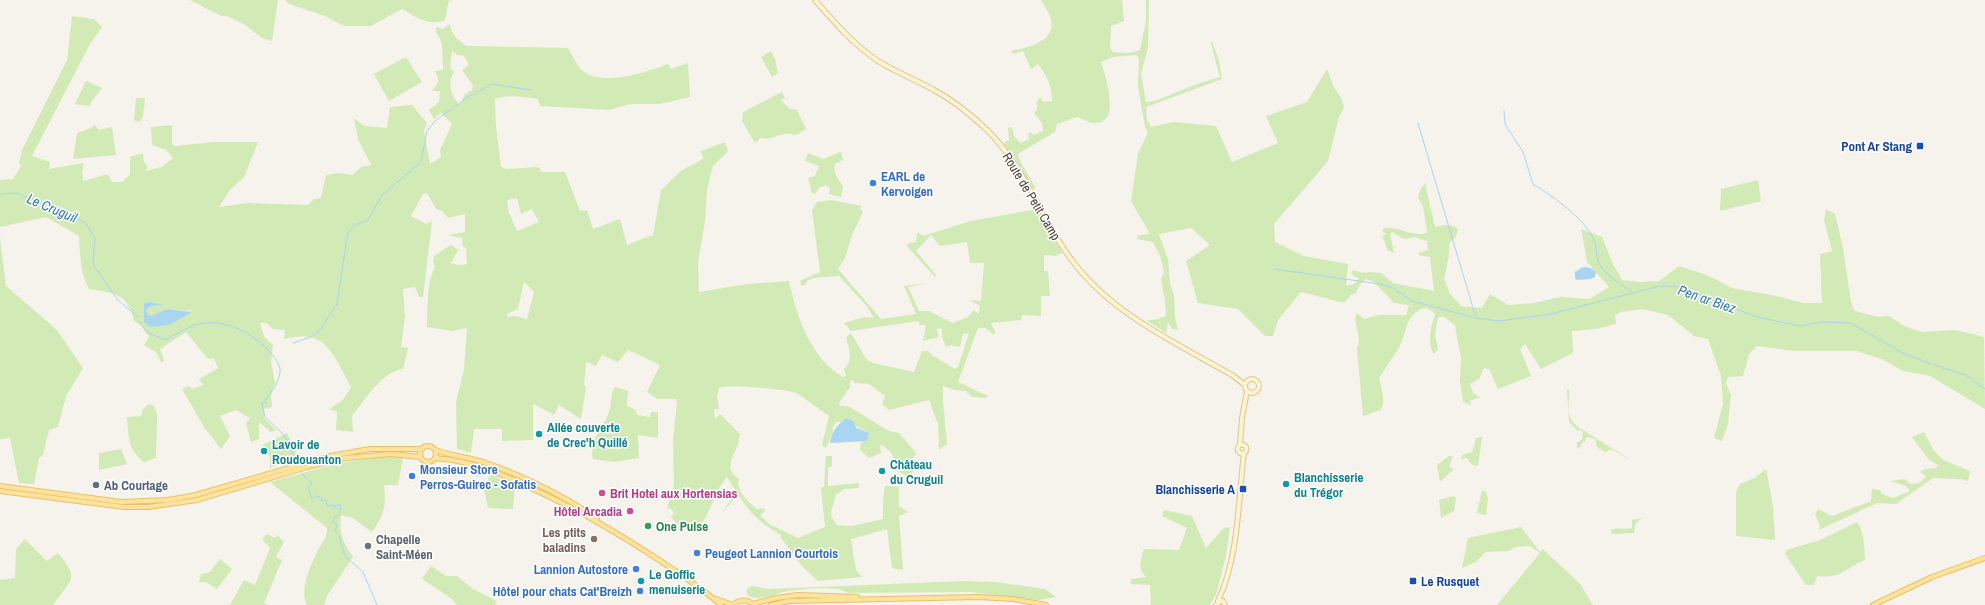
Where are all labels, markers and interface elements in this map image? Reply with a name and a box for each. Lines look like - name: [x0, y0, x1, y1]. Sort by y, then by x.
- place label: Pont Ar Stang: [1841, 138, 1912, 155]
- marker: Pont Ar Stang: [1915, 141, 1925, 151]
- street label: Route de Petit Camp: [999, 149, 1065, 243]
- place label: EARL de Kervoigen: [881, 168, 933, 200]
- marker: EARL de Kervoigen: [868, 178, 878, 188]
- water label: Le Cruguil: [24, 189, 80, 227]
- water label: Pen ar Biez: [1676, 281, 1739, 317]
- place label: Allée couverte de Crec'h Quillé: [547, 419, 628, 451]
- marker: Allée couverte de Crec'h Quillé: [534, 429, 544, 439]
- place label: Lavoir de Roudouanton: [272, 436, 341, 468]
- marker: Lavoir de Roudouanton: [259, 446, 269, 456]
- place label: Château du Cruguil: [890, 456, 943, 488]
- place label: Monsieur Store Perros-Guirec - Sofatis: [420, 461, 536, 493]
- marker: Château du Cruguil: [877, 466, 887, 476]
- place label: Blanchisserie du Trégor: [1294, 469, 1363, 501]
- marker: Monsieur Store Perros-Guirec - Sofatis: [407, 471, 417, 481]
- place label: Ab Courtage: [104, 477, 168, 494]
- marker: Blanchisserie du Trégor: [1281, 479, 1291, 489]
- marker: Ab Courtage: [91, 480, 101, 490]
- place label: Blanchisserie A: [1155, 481, 1235, 498]
- marker: Blanchisserie A: [1238, 484, 1248, 494]
- place label: Brit Hotel aux Hortensias: [610, 485, 737, 502]
- marker: Brit Hotel aux Hortensias: [597, 488, 607, 498]
- place label: Hôtel Arcadia: [554, 503, 622, 520]
- marker: Hôtel Arcadia: [625, 506, 635, 516]
- place label: One Pulse: [656, 518, 708, 535]
- marker: One Pulse: [643, 521, 653, 531]
- place label: Les ptits baladins: [542, 524, 586, 556]
- place label: Chapelle Saint-Méen: [376, 531, 433, 563]
- marker: Les ptits baladins: [589, 534, 599, 544]
- marker: Chapelle Saint-Méen: [363, 541, 373, 551]
- place label: Peugeot Lannion Courtois: [705, 545, 838, 562]
- marker: Peugeot Lannion Courtois: [692, 548, 702, 558]
- place label: Lannion Autostore: [534, 561, 628, 578]
- marker: Lannion Autostore: [631, 564, 641, 574]
- place label: Le Goffic menuiserie: [649, 566, 705, 598]
- place label: Le Rusquet: [1421, 573, 1479, 590]
- marker: Le Goffic menuiserie: [636, 576, 646, 586]
- marker: Le Rusquet: [1408, 576, 1418, 586]
- place label: Hôtel pour chats Cat'Breizh: [493, 583, 632, 600]
- marker: Hôtel pour chats Cat'Breizh: [635, 586, 645, 596]

